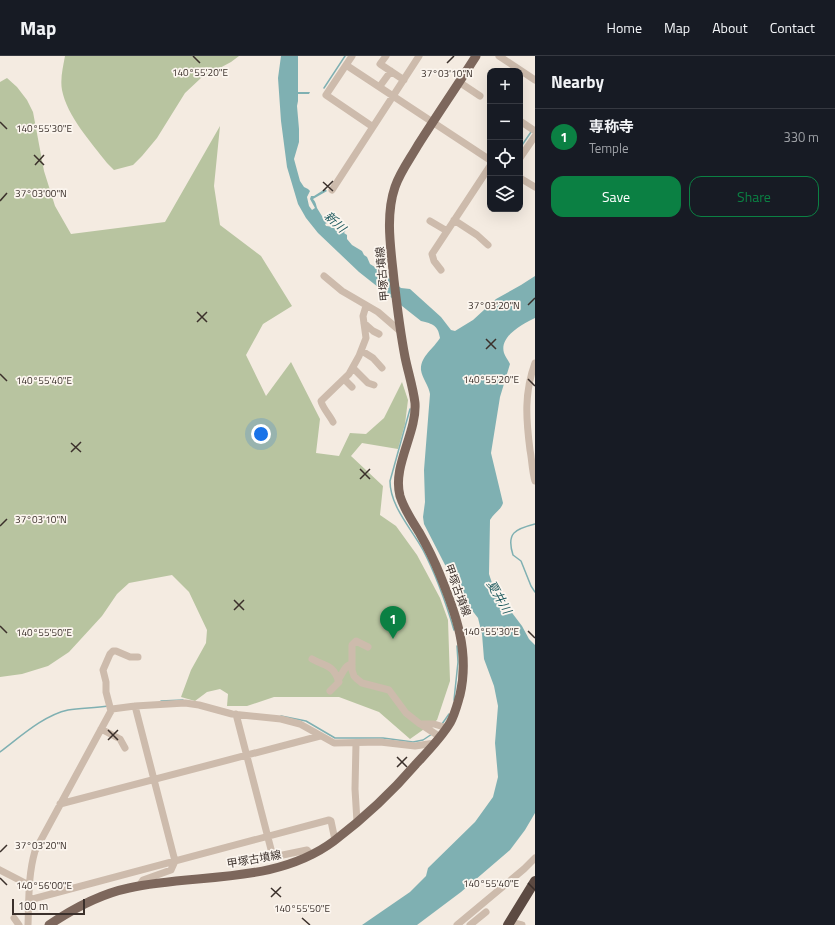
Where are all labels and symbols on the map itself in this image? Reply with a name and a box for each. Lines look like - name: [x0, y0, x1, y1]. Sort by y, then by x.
- text: 140°55'20"E: [172, 65, 229, 80]
- text: 37°03'10"N: [421, 66, 473, 81]
- text: 140°55'30"E: [16, 121, 73, 136]
- text: 37°03'00"N: [15, 186, 67, 201]
- water label: 新川: [320, 206, 352, 238]
- street label: 甲塚古墳線: [372, 246, 392, 302]
- text: 37°03'20"N: [468, 298, 520, 313]
- text: 140°55'20"E: [463, 372, 520, 387]
- text: 140°55'40"E: [16, 373, 73, 388]
- your location: [251, 424, 271, 444]
- text: 37°03'10"N: [15, 512, 67, 527]
- street label: 甲塚古墳線: [441, 561, 475, 619]
- water label: 夏井川: [482, 576, 518, 619]
- pin: 1: [380, 606, 406, 639]
- text: 140°55'30"E: [463, 624, 520, 639]
- text: 140°55'50"E: [16, 625, 73, 640]
- text: 37°03'20"N: [15, 838, 67, 853]
- street label: 甲塚古墳線: [226, 846, 282, 872]
- text: 140°55'40"E: [463, 876, 520, 891]
- text: 140°56'00"E: [16, 878, 73, 893]
- scale bar: [12, 897, 85, 916]
- text: 140°55'50"E: [274, 901, 331, 916]

